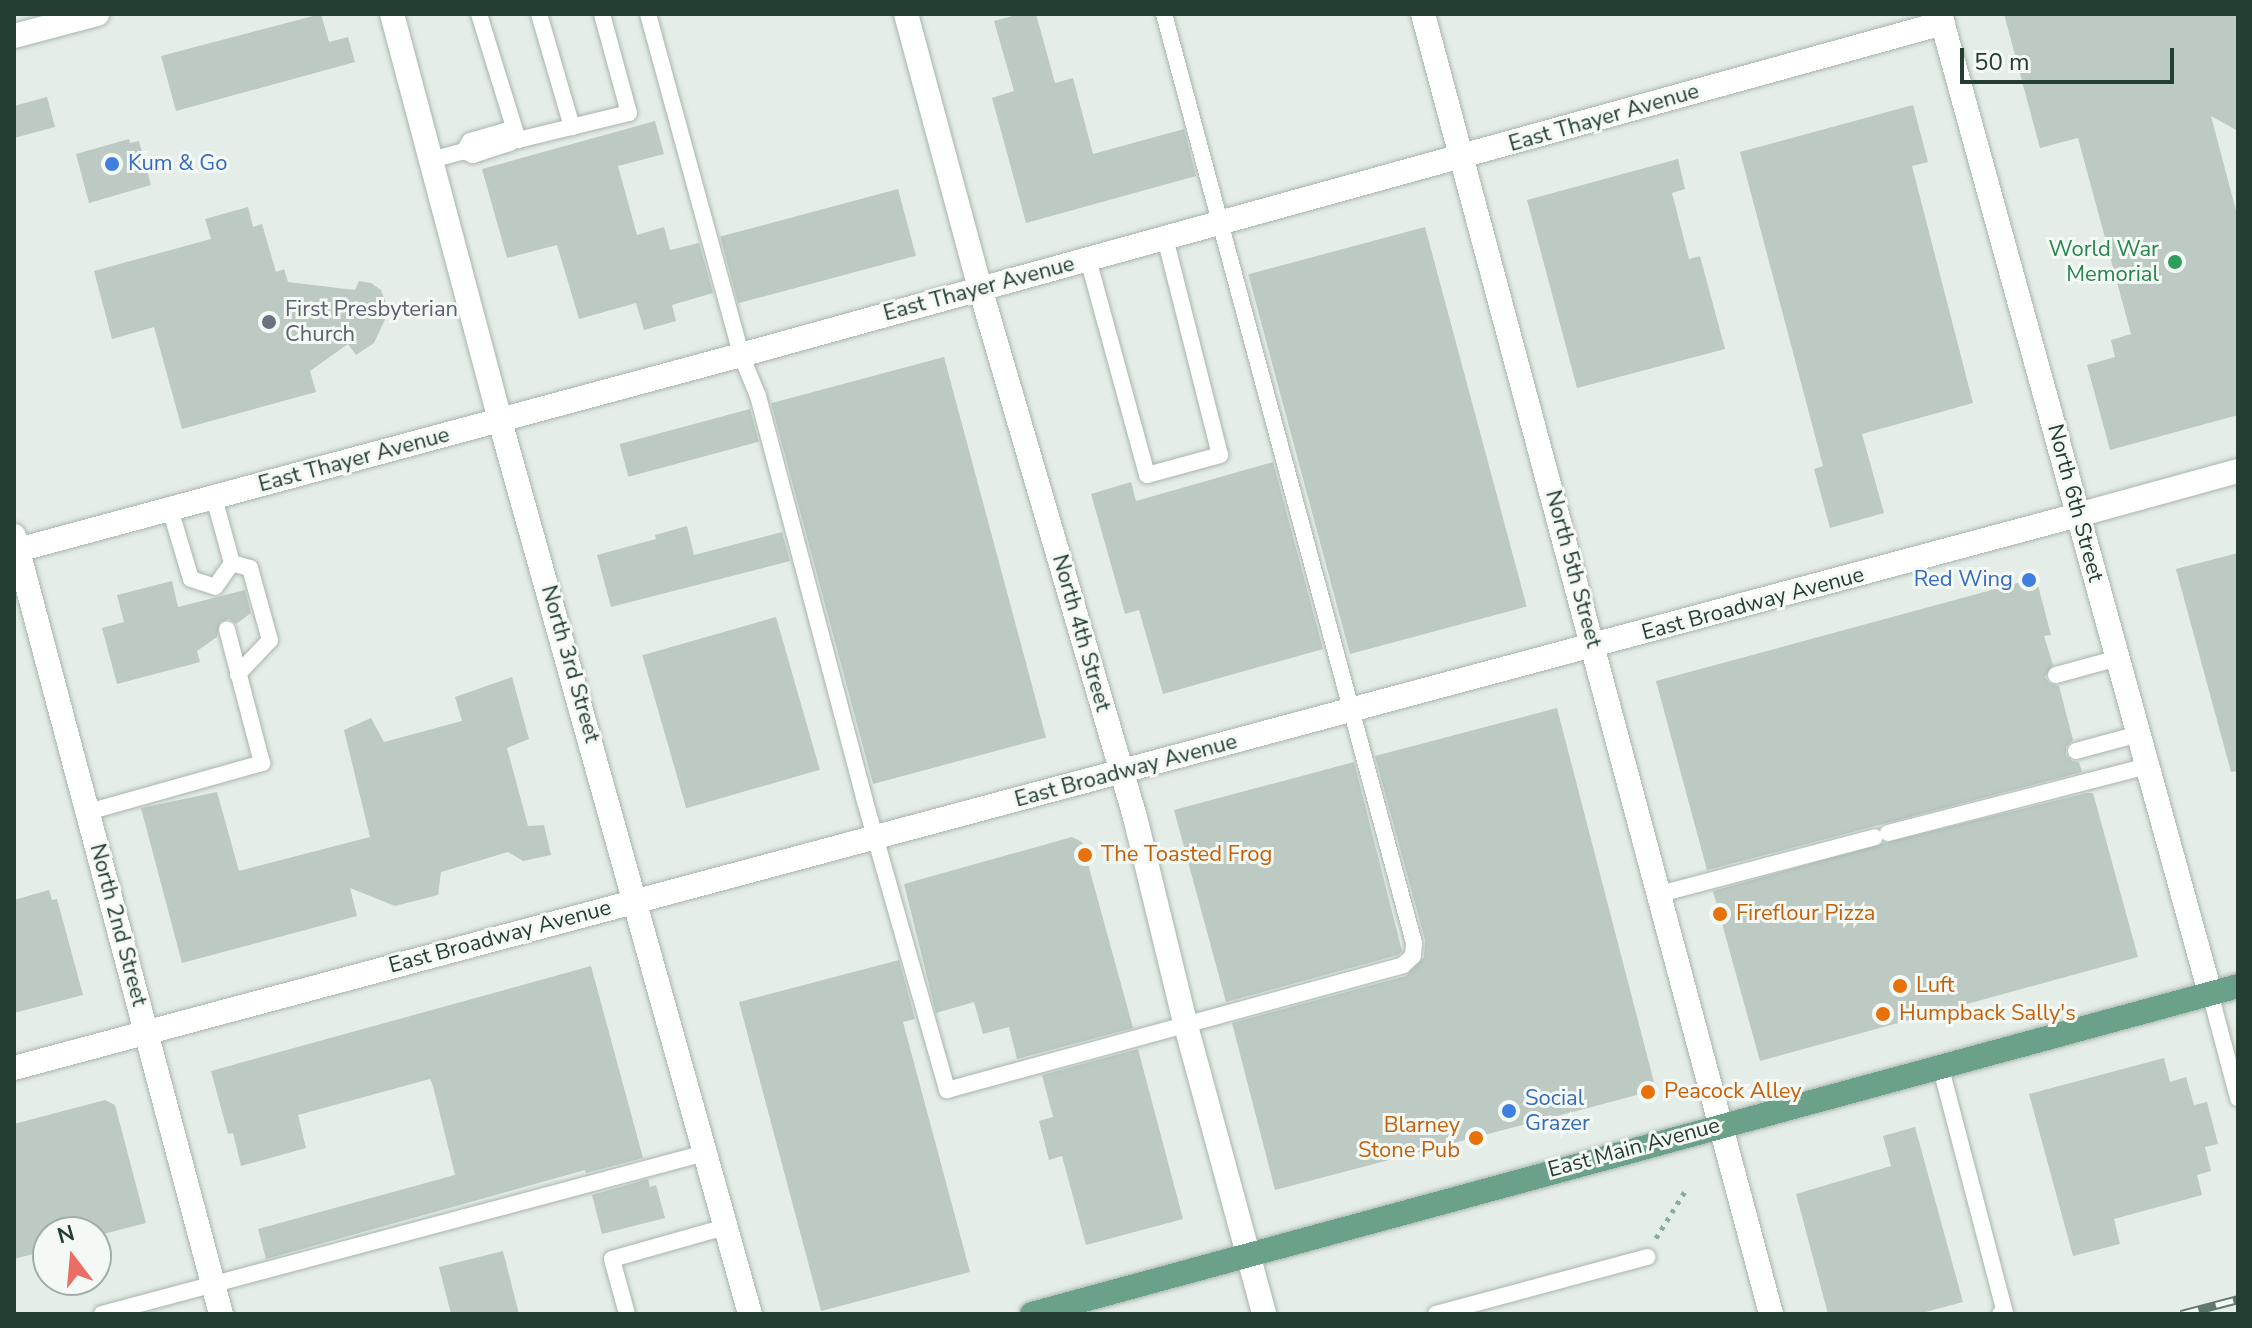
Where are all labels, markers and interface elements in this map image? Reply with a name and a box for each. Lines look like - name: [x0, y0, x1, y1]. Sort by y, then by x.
- scale bar: [1964, 32, 2178, 82]
- text: 50 m: [1974, 46, 2030, 78]
- street label: East Thayer Avenue: [1506, 78, 1702, 158]
- place label: Kum & Go: [128, 151, 227, 177]
- marker: Kum & Go: [103, 155, 121, 173]
- place label: World War Memorial: [2049, 236, 2159, 288]
- street label: East Thayer Avenue: [881, 251, 1077, 327]
- marker: World War Memorial: [2166, 253, 2184, 271]
- place label: First Presbyterian Church: [285, 296, 458, 348]
- marker: First Presbyterian Church: [260, 313, 278, 331]
- street label: North 6th Street: [2041, 421, 2109, 585]
- street label: East Thayer Avenue: [256, 422, 452, 498]
- street label: North 5th Street: [1539, 487, 1607, 651]
- street label: North 4th Street: [1046, 552, 1116, 714]
- street label: East Broadway Avenue: [1639, 562, 1867, 646]
- place label: Red Wing: [1914, 567, 2013, 593]
- marker: Red Wing: [2020, 571, 2038, 589]
- street label: North 3rd Street: [535, 582, 605, 746]
- street label: East Broadway Avenue: [1012, 729, 1240, 813]
- street label: North 2nd Street: [84, 841, 152, 1009]
- place label: The Toasted Frog: [1101, 842, 1272, 868]
- marker: The Toasted Frog: [1076, 846, 1094, 864]
- street label: East Broadway Avenue: [386, 895, 614, 979]
- place label: Fireflour Pizza: [1736, 901, 1875, 927]
- marker: Fireflour Pizza: [1711, 905, 1729, 923]
- place label: Luft: [1916, 973, 1955, 999]
- marker: Luft: [1891, 977, 1909, 995]
- place label: Humpback Sally's: [1899, 1001, 2076, 1027]
- marker: Humpback Sally's: [1874, 1005, 1892, 1023]
- place label: Peacock Alley: [1664, 1079, 1802, 1105]
- marker: Peacock Alley: [1639, 1083, 1657, 1101]
- place label: Social Grazer: [1525, 1085, 1590, 1136]
- marker: Social Grazer: [1500, 1102, 1518, 1120]
- place label: Blarney Stone Pub: [1358, 1112, 1460, 1164]
- street label: East Main Avenue: [1545, 1112, 1723, 1184]
- marker: Blarney Stone Pub: [1467, 1129, 1485, 1147]
- north arrow: [32, 1216, 112, 1296]
- text: N: [54, 1218, 78, 1252]

